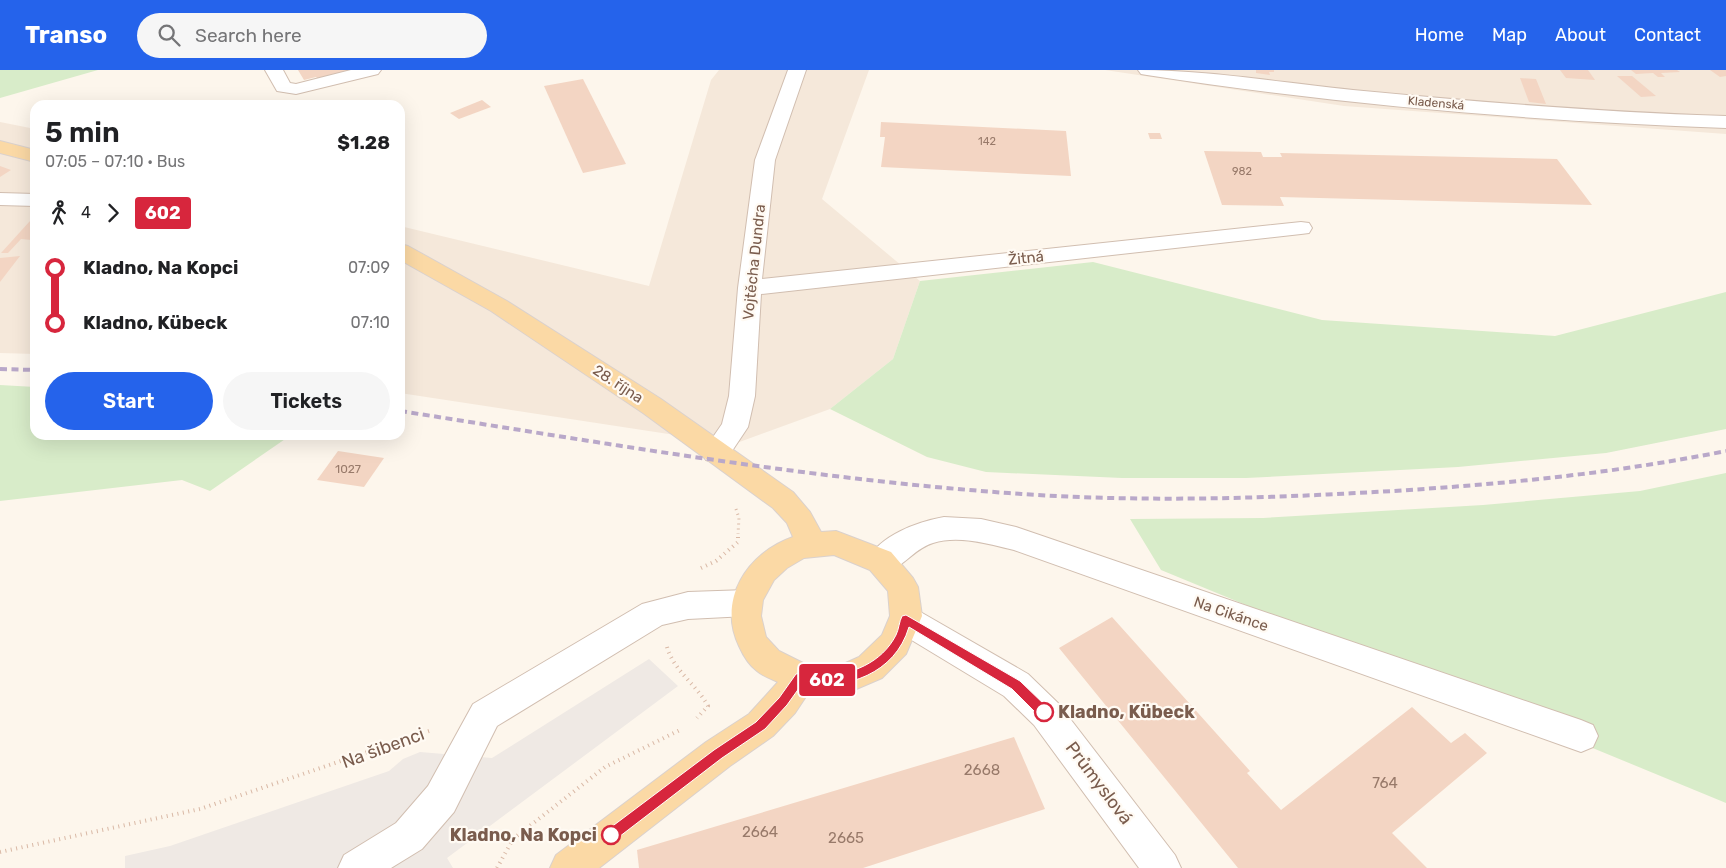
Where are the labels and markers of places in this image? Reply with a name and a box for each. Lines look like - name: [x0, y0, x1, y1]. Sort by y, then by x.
- place label: Kladno, Kübeck: [1058, 701, 1195, 723]
- marker: Kladno, Kübeck: [1034, 702, 1054, 722]
- place label: Kladno, Na Kopci: [450, 824, 597, 846]
- marker: Kladno, Na Kopci: [601, 825, 621, 845]

